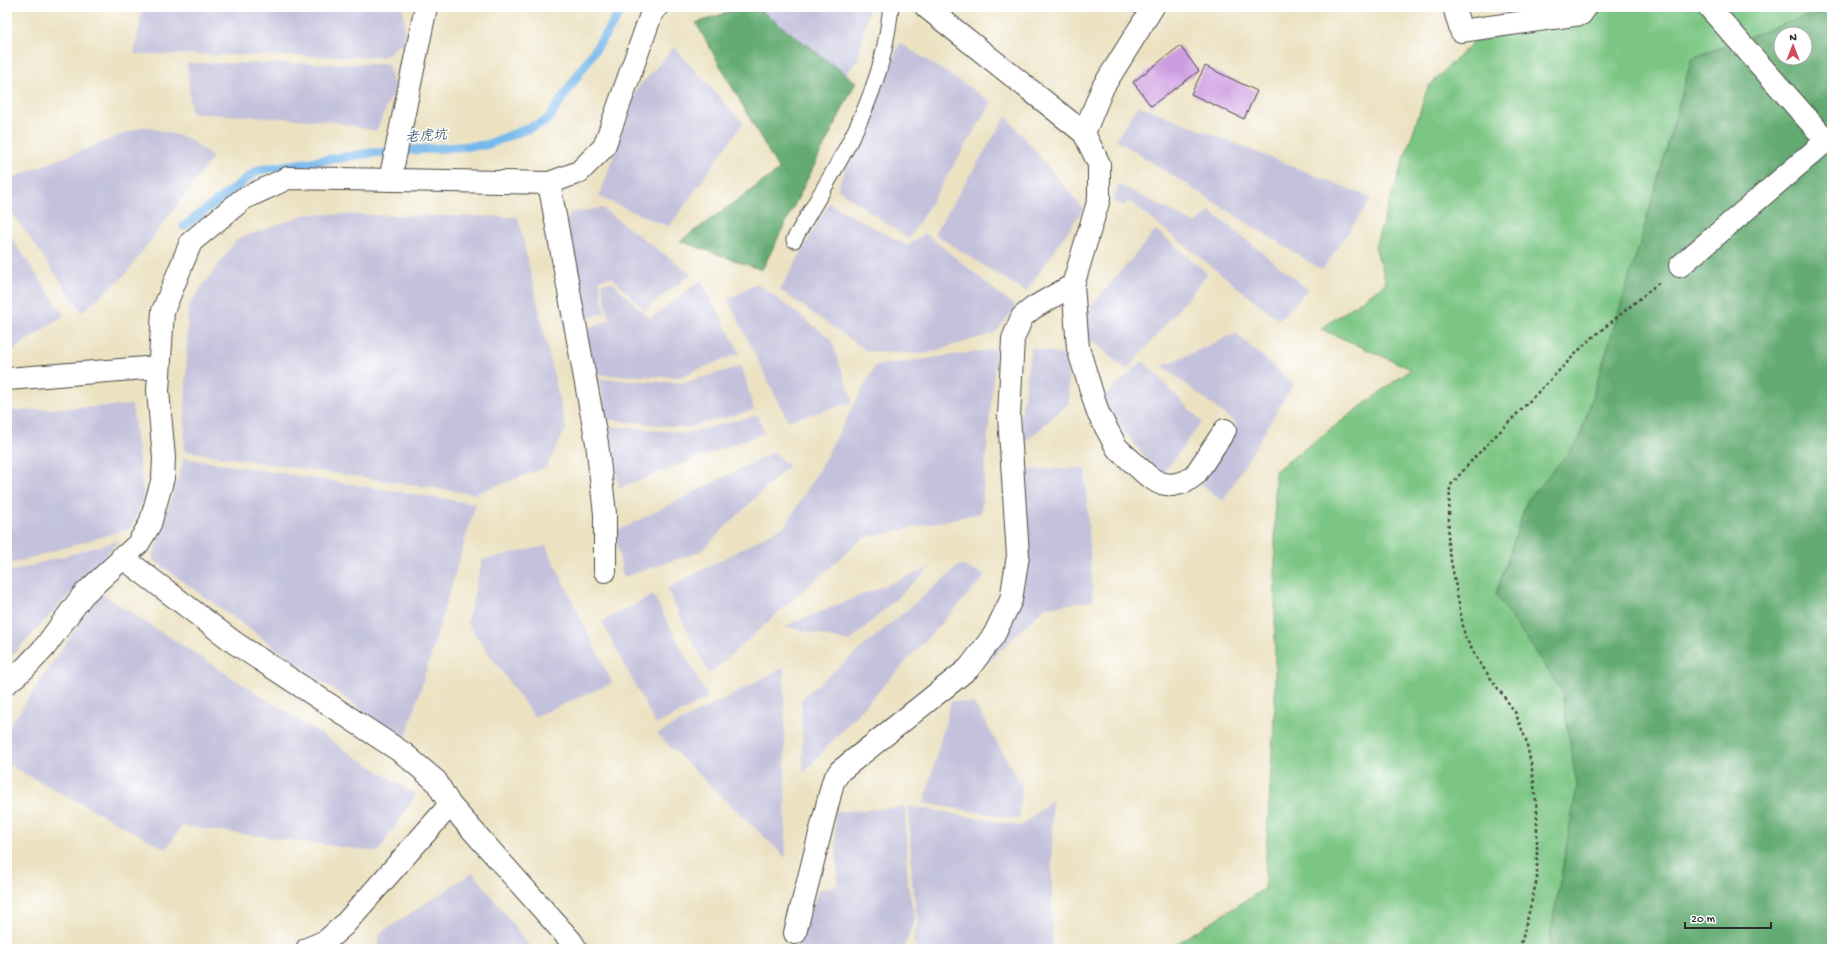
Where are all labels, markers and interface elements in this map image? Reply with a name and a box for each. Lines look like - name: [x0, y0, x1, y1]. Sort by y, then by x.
- north arrow: [1773, 26, 1813, 66]
- text: N: [1789, 32, 1797, 44]
- water label: 老虎坑: [405, 126, 450, 147]
- scale bar: [1685, 904, 1771, 930]
- text: 20 m: [1691, 913, 1716, 927]

